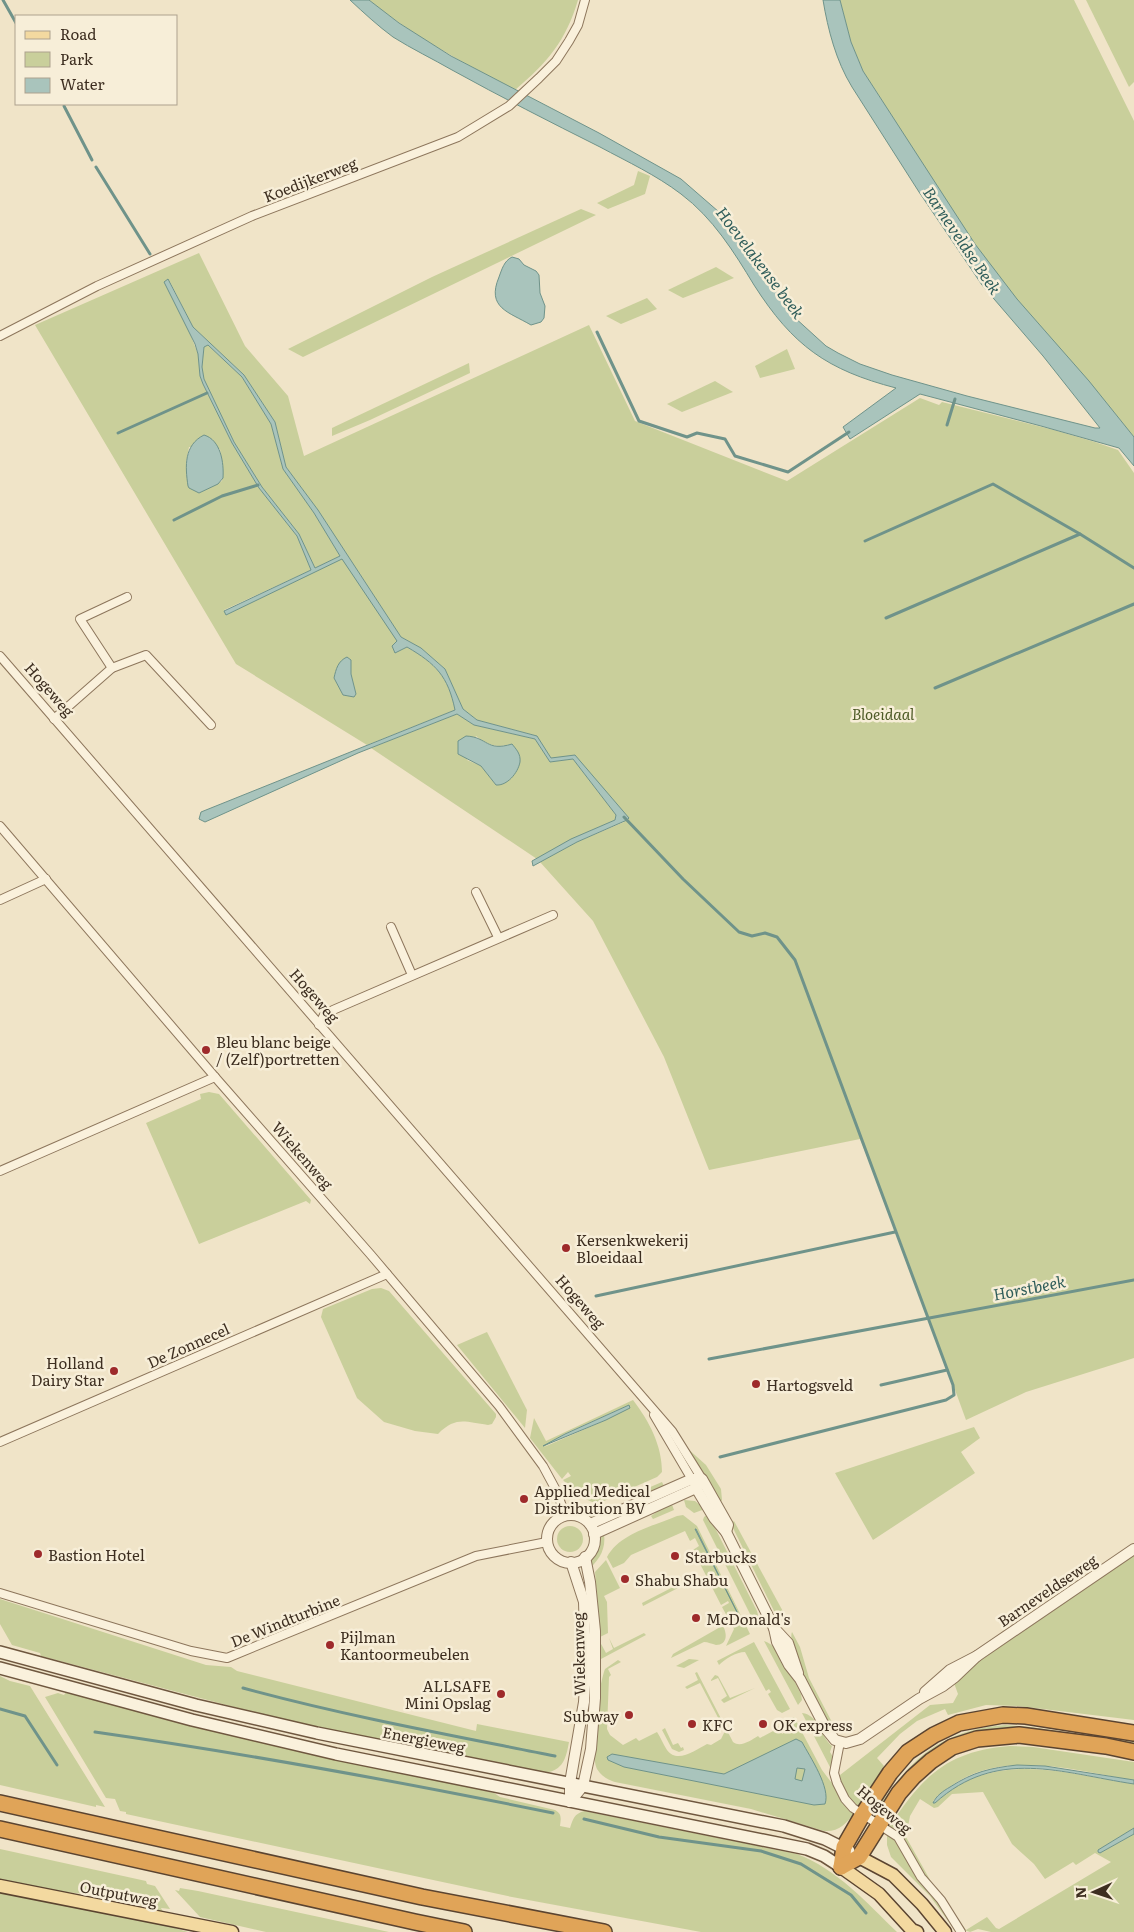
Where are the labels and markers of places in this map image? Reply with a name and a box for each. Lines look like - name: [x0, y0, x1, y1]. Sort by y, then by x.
- place label: Bleu blanc beige / (Zelf)portretten: [216, 1030, 340, 1070]
- marker: Bleu blanc beige / (Zelf)portretten: [200, 1044, 212, 1056]
- place label: Kersenkwekerij Bloeidaal: [576, 1228, 689, 1268]
- marker: Kersenkwekerij Bloeidaal: [560, 1242, 572, 1254]
- place label: Holland Dairy Star: [31, 1351, 104, 1391]
- marker: Holland Dairy Star: [108, 1365, 120, 1377]
- place label: Hartogsveld: [766, 1373, 853, 1396]
- marker: Hartogsveld: [750, 1378, 762, 1390]
- place label: Applied Medical Distribution BV: [534, 1479, 650, 1519]
- marker: Applied Medical Distribution BV: [518, 1493, 530, 1505]
- place label: Bastion Hotel: [48, 1543, 145, 1566]
- place label: Starbucks: [685, 1545, 757, 1568]
- marker: Bastion Hotel: [32, 1548, 44, 1560]
- marker: Starbucks: [669, 1550, 681, 1562]
- place label: Shabu Shabu: [635, 1568, 729, 1591]
- marker: Shabu Shabu: [619, 1573, 631, 1585]
- place label: McDonald's: [706, 1607, 790, 1630]
- marker: McDonald's: [690, 1612, 702, 1624]
- place label: Pijlman Kantoormeubelen: [340, 1625, 470, 1665]
- marker: Pijlman Kantoormeubelen: [324, 1639, 336, 1651]
- place label: ALLSAFE Mini Opslag: [404, 1674, 492, 1714]
- marker: ALLSAFE Mini Opslag: [495, 1688, 507, 1700]
- place label: Subway: [563, 1704, 619, 1727]
- marker: Subway: [623, 1709, 635, 1721]
- place label: KFC: [702, 1713, 733, 1736]
- place label: OK express: [773, 1713, 852, 1736]
- marker: KFC: [686, 1718, 698, 1730]
- marker: OK express: [757, 1718, 769, 1730]

